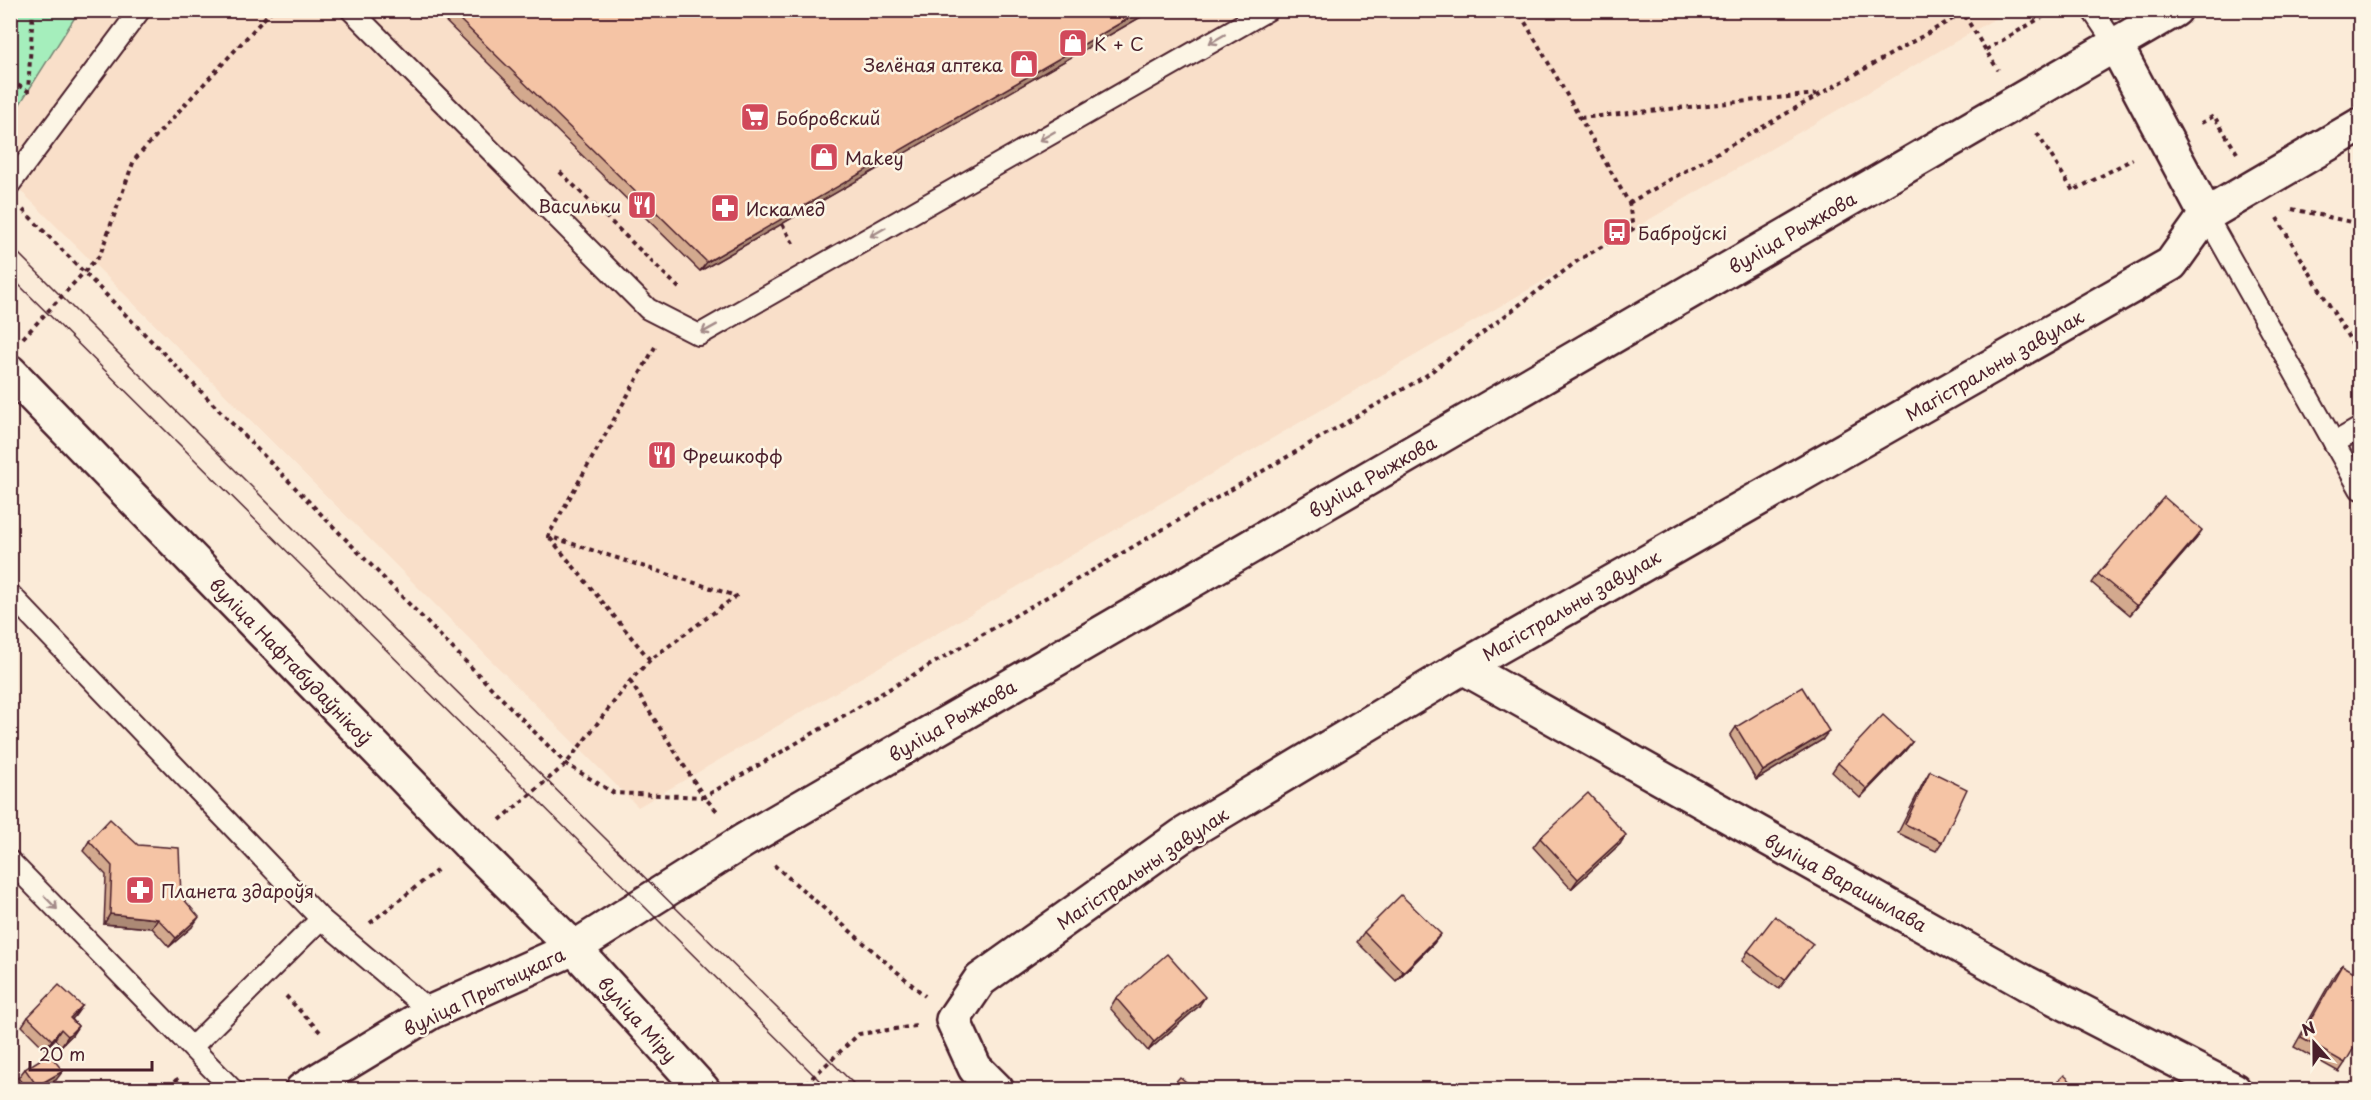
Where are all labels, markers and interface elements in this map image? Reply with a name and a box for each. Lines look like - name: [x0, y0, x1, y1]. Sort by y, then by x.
- shop icon: К + С: [1057, 27, 1089, 59]
- place label: К + С: [1094, 30, 1144, 57]
- one-way arrow: [1209, 34, 1226, 46]
- shop icon: Зелёная аптека: [1008, 48, 1040, 80]
- place label: Зелёная аптека: [864, 51, 1004, 78]
- supermarket icon: Бобровский: [739, 101, 771, 133]
- place label: Бобровский: [776, 104, 880, 131]
- one-way arrow: [1039, 130, 1056, 142]
- shop icon: Makey: [808, 141, 840, 173]
- place label: Makey: [845, 144, 904, 171]
- street label: вуліца Рыжкова: [1723, 184, 1862, 280]
- restaurant icon: Васильки: [626, 189, 658, 221]
- place label: Васильки: [538, 192, 621, 219]
- pharmacy icon: Искамед: [709, 192, 741, 224]
- place label: Искамед: [746, 195, 825, 222]
- bus stop icon: Баброўскі: [1601, 216, 1633, 248]
- place label: Баброўскі: [1638, 219, 1727, 246]
- one-way arrow: [870, 227, 887, 239]
- street label: Магістральны завулак: [1900, 303, 2089, 427]
- one-way arrow: [701, 323, 718, 335]
- street label: вуліца Рыжкова: [1303, 428, 1442, 524]
- restaurant icon: Фрешкофф: [646, 439, 678, 471]
- place label: Фрешкофф: [683, 442, 783, 469]
- street label: Магістральны завулак: [1477, 543, 1666, 667]
- street label: вуліца Нафтабудаўнікоў: [204, 571, 378, 751]
- street label: вуліца Рыжкова: [883, 672, 1022, 768]
- street label: Магістральны завулак: [1051, 800, 1234, 936]
- street label: вуліца Варашылава: [1760, 826, 1933, 938]
- pharmacy icon: Планета здароўя: [124, 874, 156, 906]
- place label: Планета здароўя: [161, 877, 314, 904]
- one-way arrow: [44, 896, 59, 911]
- street label: вуліца Прытыцкага: [399, 940, 570, 1042]
- street label: вуліца Міру: [592, 970, 684, 1068]
- north arrow: [2284, 1013, 2344, 1073]
- text: N: [2298, 1015, 2318, 1042]
- scale bar: [30, 1034, 152, 1072]
- text: 20 m: [39, 1040, 85, 1067]

